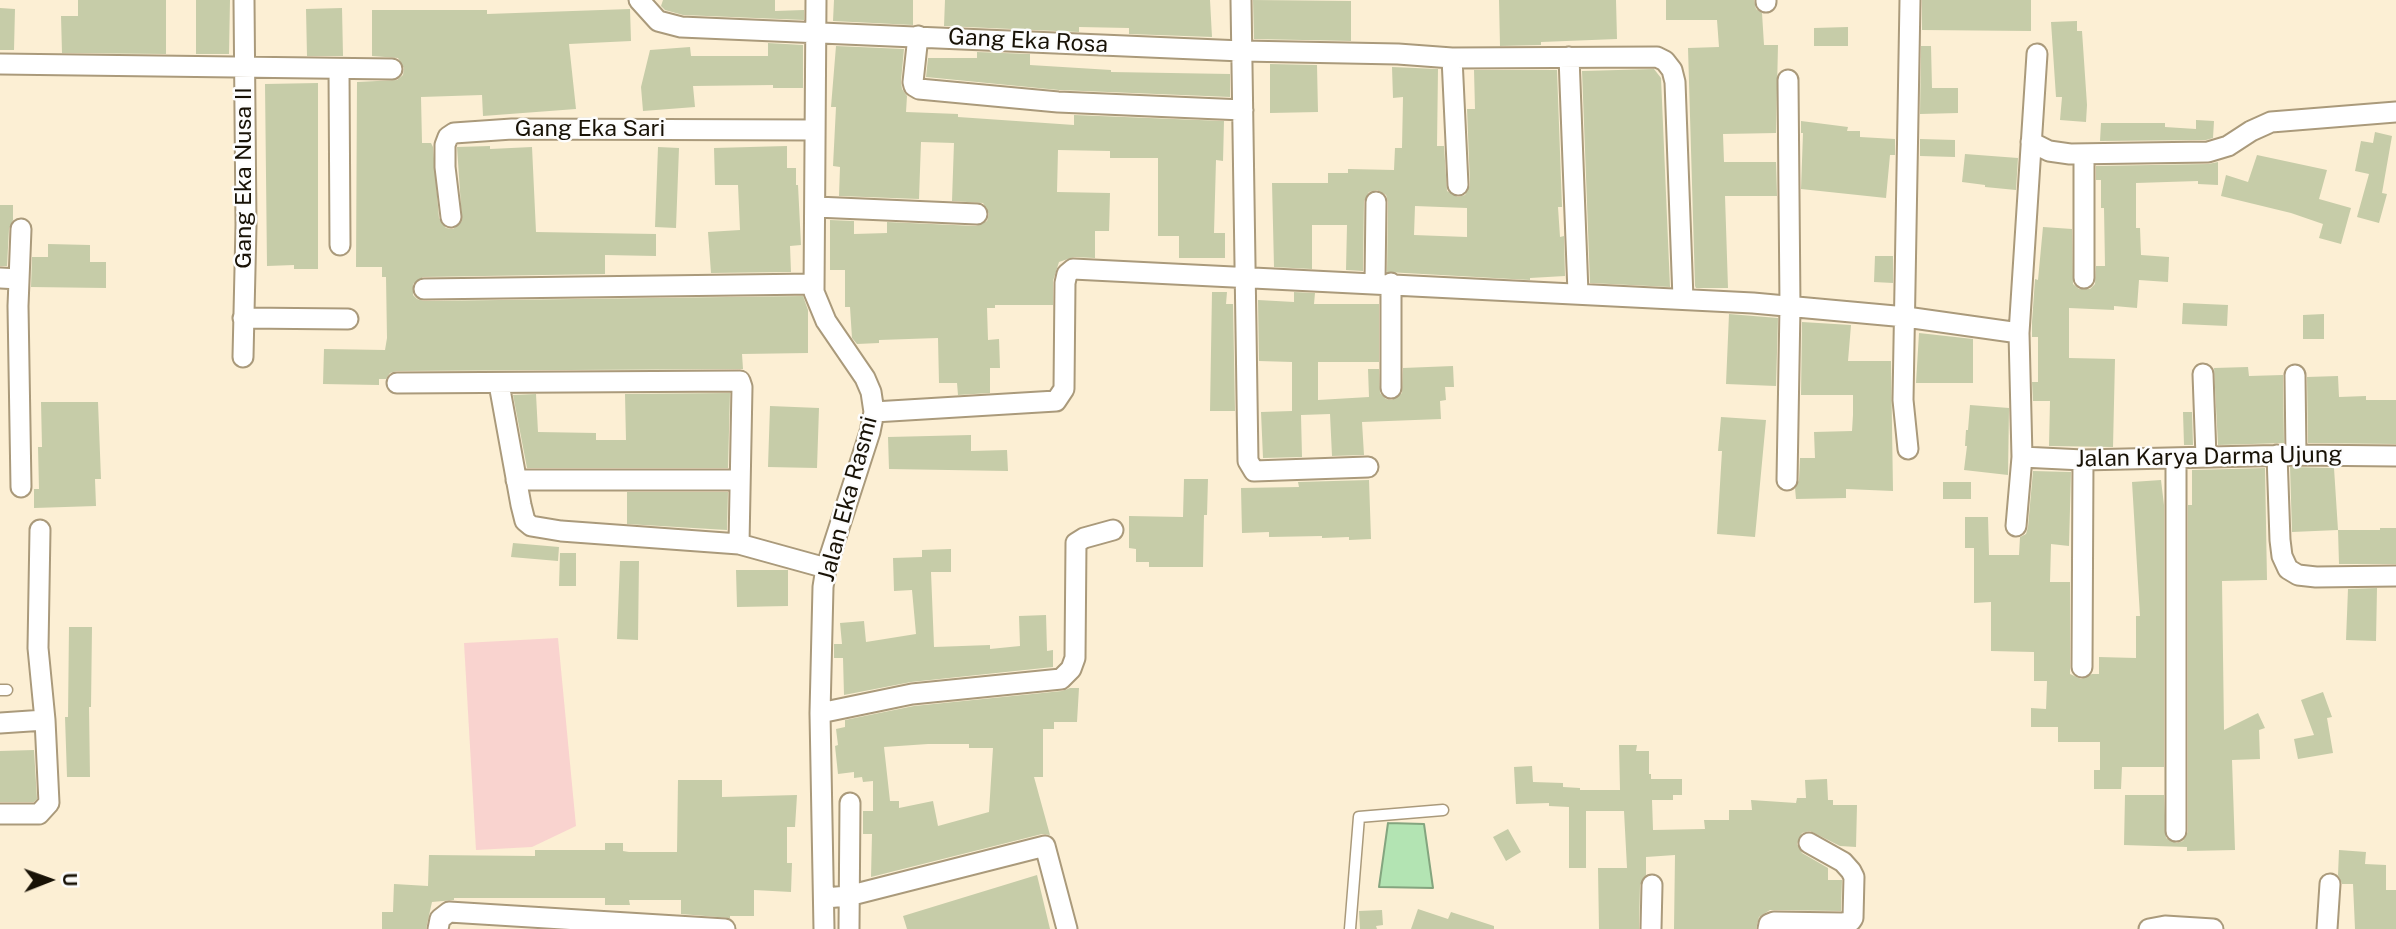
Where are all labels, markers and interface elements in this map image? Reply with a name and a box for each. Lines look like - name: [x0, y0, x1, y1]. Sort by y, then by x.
- street label: Gang Eka Rosa: [947, 23, 1109, 59]
- street label: Gang Eka Nusa II: [230, 87, 258, 269]
- street label: Gang Eka Sari: [515, 115, 665, 143]
- street label: Jalan Eka Rasmi: [813, 413, 883, 585]
- street label: Jalan Karya Darma Ujung: [2075, 441, 2343, 473]
- north arrow: [14, 845, 84, 915]
- text: U: [59, 873, 81, 887]

